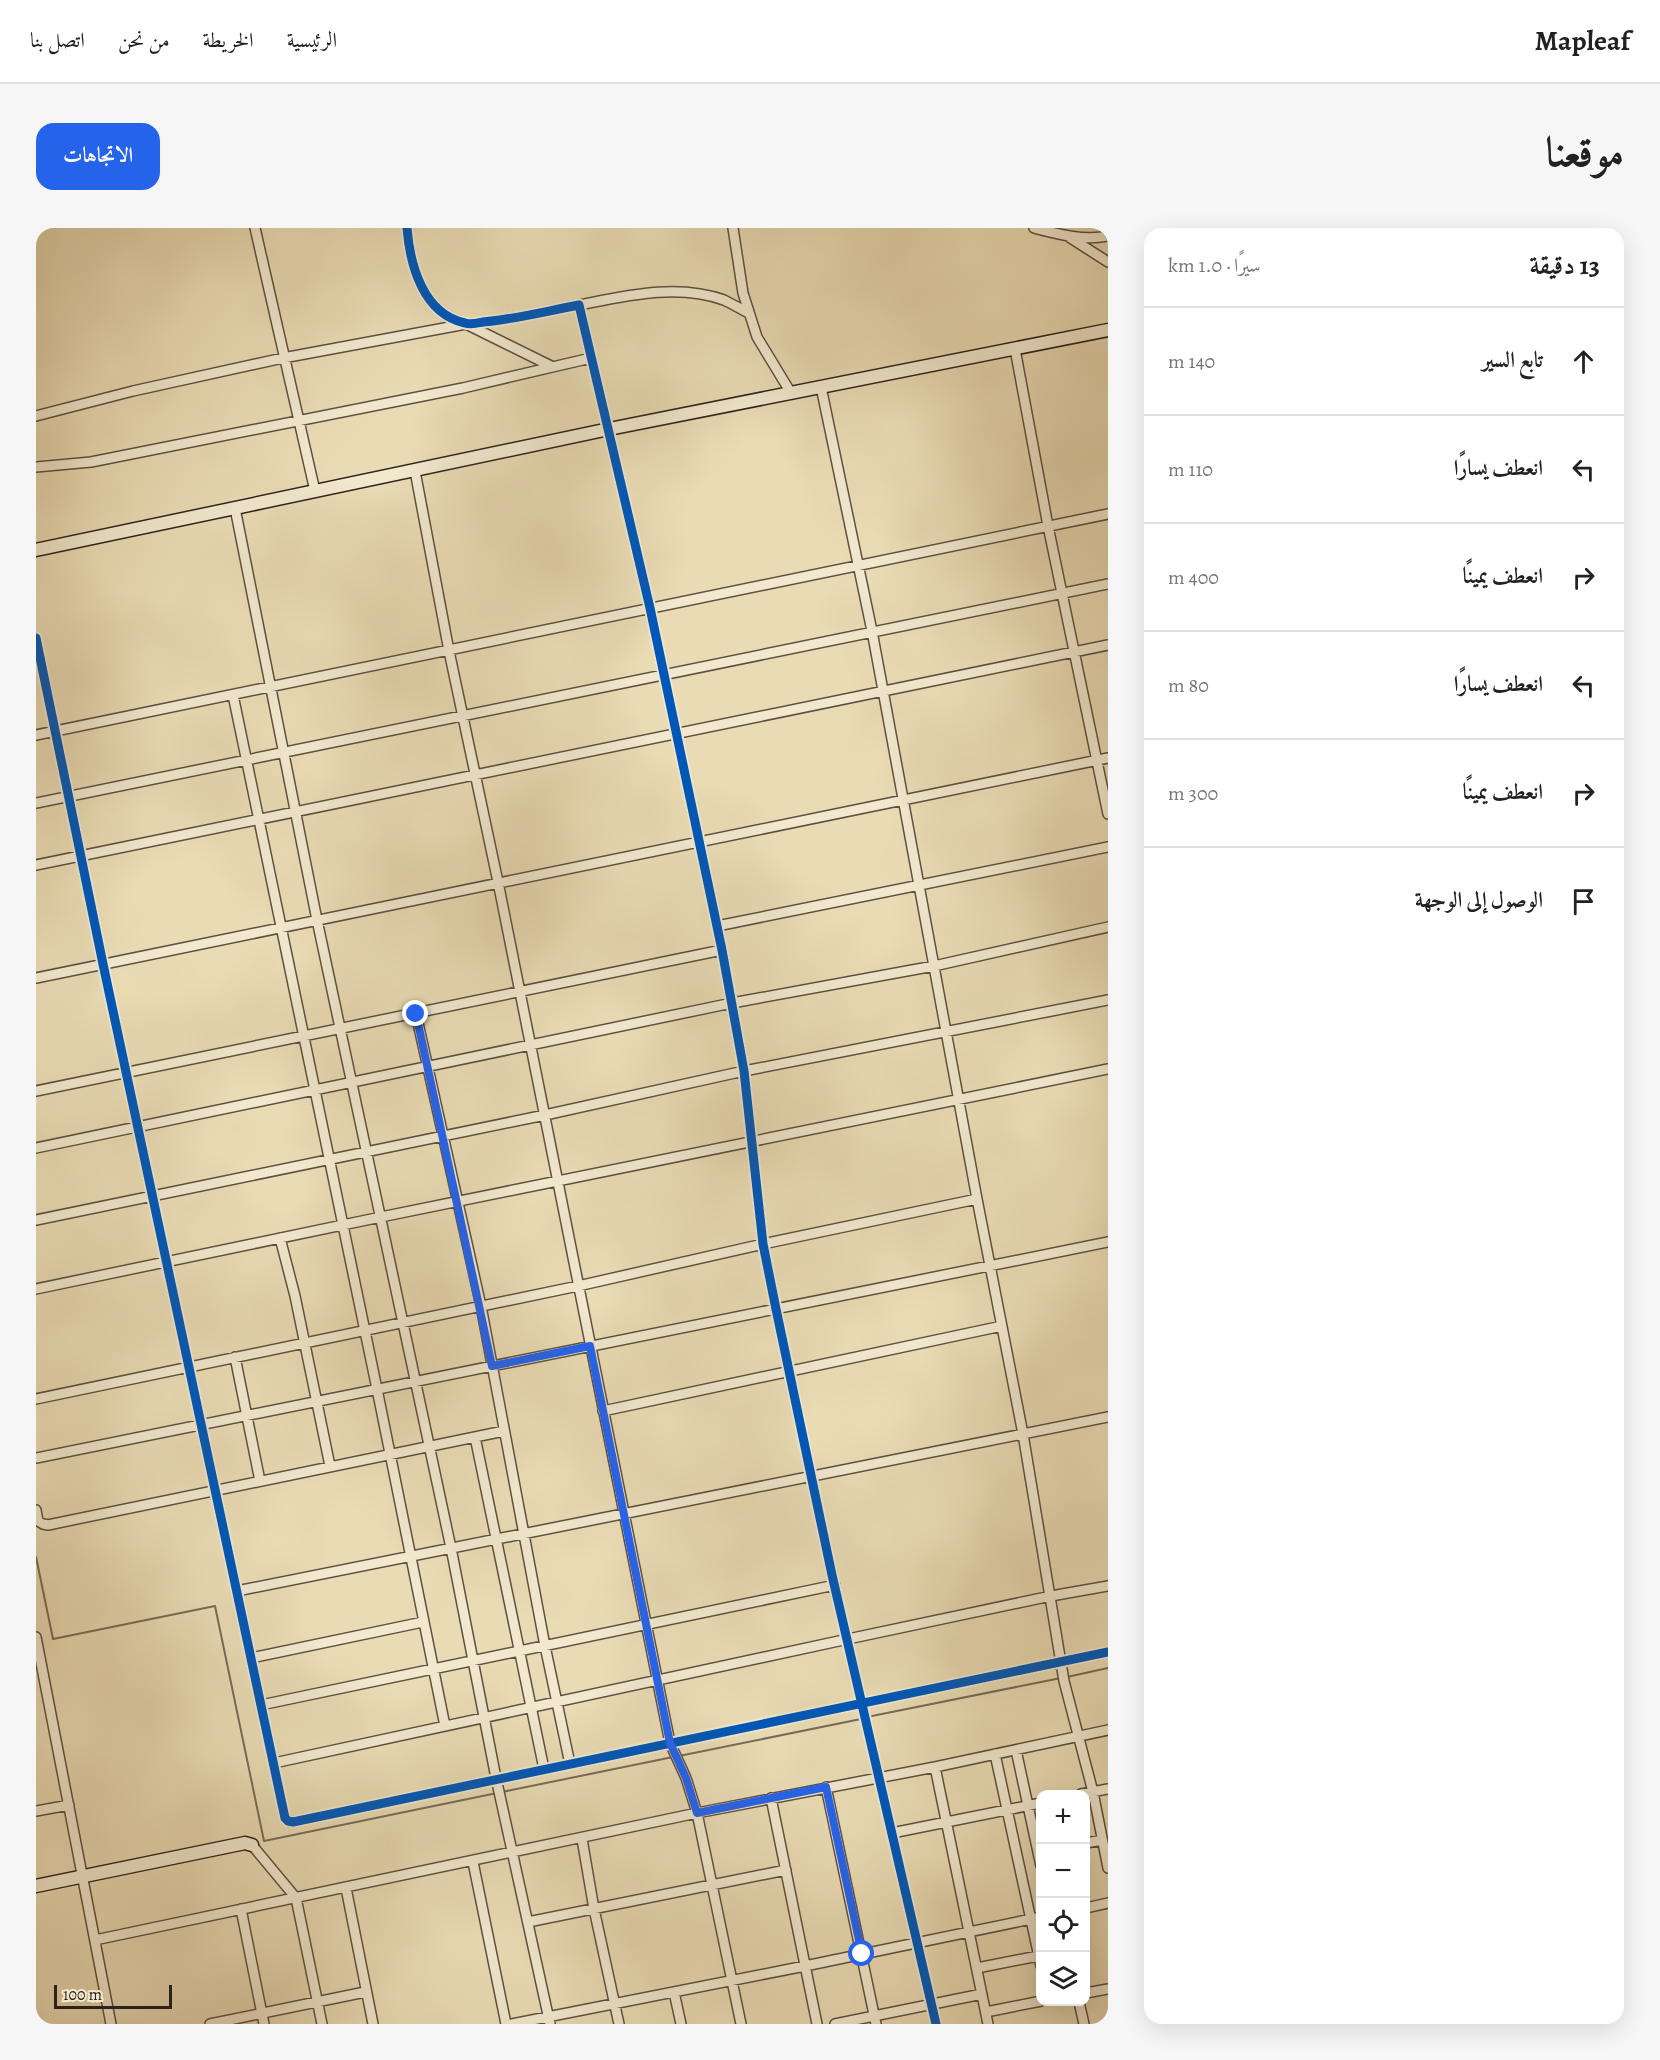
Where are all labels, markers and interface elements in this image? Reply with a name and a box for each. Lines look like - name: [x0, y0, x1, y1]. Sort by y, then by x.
- text: Mapleaf: [1535, 22, 1630, 60]
- text: اتصل بنا: [30, 26, 85, 54]
- text: من نحن: [118, 26, 170, 54]
- text: الخريطة: [203, 26, 254, 54]
- text: الرئيسية: [287, 26, 337, 54]
- button: الاتجاهات: [36, 123, 160, 190]
- text: موقعنا: [1546, 123, 1624, 180]
- text: 13 دقيقة: [1530, 248, 1600, 283]
- text: سيرًا · 1.0 km: [1168, 252, 1261, 279]
- text: تابع السير: [1482, 345, 1543, 375]
- icon: ahead: [1567, 345, 1600, 378]
- text: 140 m: [1168, 348, 1215, 375]
- text: انعطف يسارًا: [1454, 453, 1543, 483]
- icon: left: [1567, 453, 1600, 486]
- text: 110 m: [1168, 456, 1213, 483]
- text: انعطف يمينًا: [1463, 561, 1543, 591]
- icon: right: [1567, 561, 1600, 594]
- text: 400 m: [1168, 564, 1219, 591]
- text: انعطف يسارًا: [1454, 669, 1543, 699]
- icon: left: [1567, 669, 1600, 702]
- text: 80 m: [1168, 672, 1209, 699]
- text: انعطف يمينًا: [1463, 777, 1543, 807]
- icon: right: [1567, 777, 1600, 810]
- text: 300 m: [1168, 780, 1218, 807]
- text: الوصول إلى الوجهة: [1415, 885, 1543, 915]
- icon: arrive: [1567, 885, 1600, 918]
- route end: [402, 1000, 428, 1026]
- map controls: [1036, 1790, 1090, 2006]
- button: +: [1036, 1790, 1090, 1844]
- button: −: [1036, 1844, 1090, 1898]
- button: locate: [1036, 1898, 1090, 1952]
- route start: [848, 1940, 874, 1966]
- button: layers: [1036, 1952, 1090, 2006]
- scale bar: [54, 1982, 172, 2010]
- text: 100 m: [63, 1984, 102, 2006]

